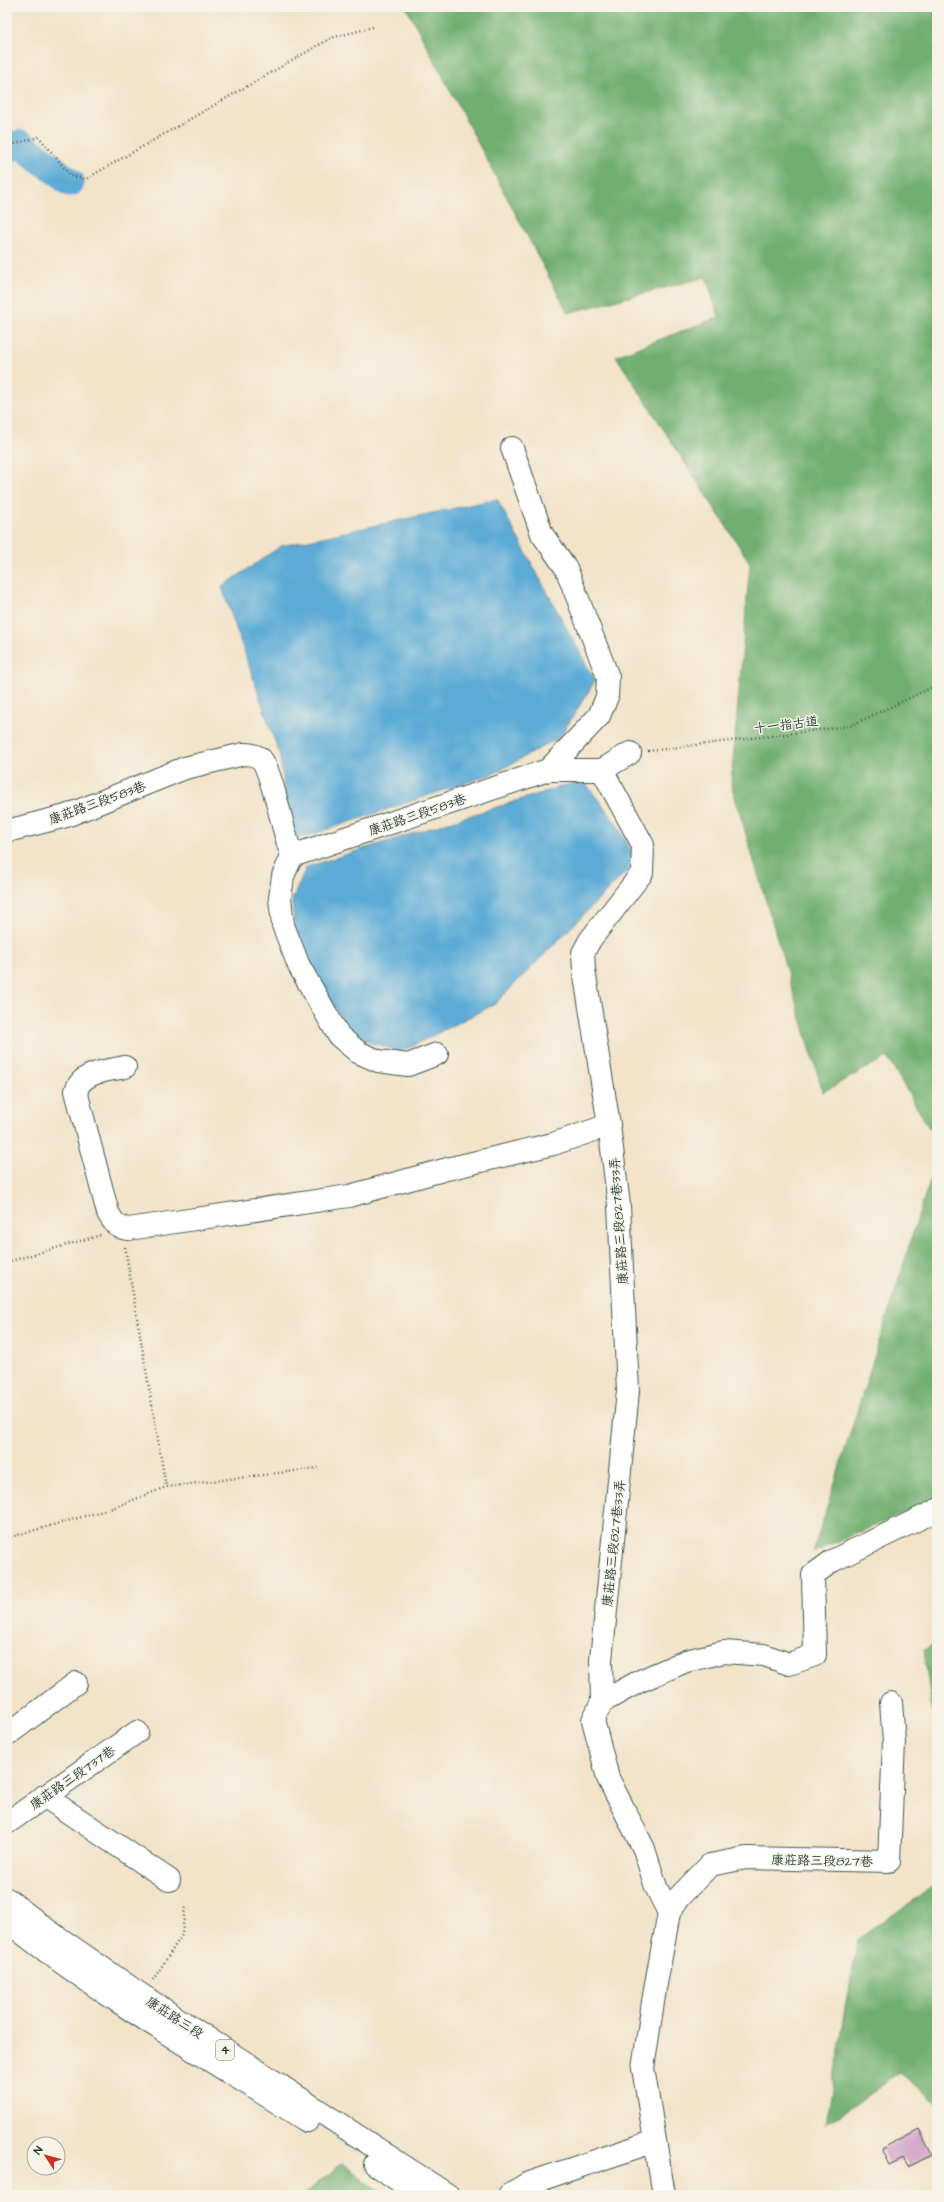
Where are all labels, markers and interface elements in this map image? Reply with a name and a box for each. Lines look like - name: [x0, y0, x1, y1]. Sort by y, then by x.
- street label: 十一指古道: [753, 712, 819, 738]
- street label: 康莊路三段583巷: [46, 777, 148, 829]
- street label: 康莊路三段583巷: [366, 790, 469, 840]
- street label: 康莊路三段827巷33弄: [606, 1156, 632, 1285]
- street label: 康莊路三段827巷33弄: [598, 1478, 630, 1608]
- street label: 康莊路三段737巷: [26, 1742, 119, 1814]
- street label: 康莊路三段827巷: [771, 1851, 873, 1871]
- street label: 康莊路三段: [142, 1993, 207, 2043]
- road number: 4: [216, 2040, 234, 2060]
- north arrow: [26, 2136, 66, 2176]
- text: N: [30, 2143, 46, 2158]

